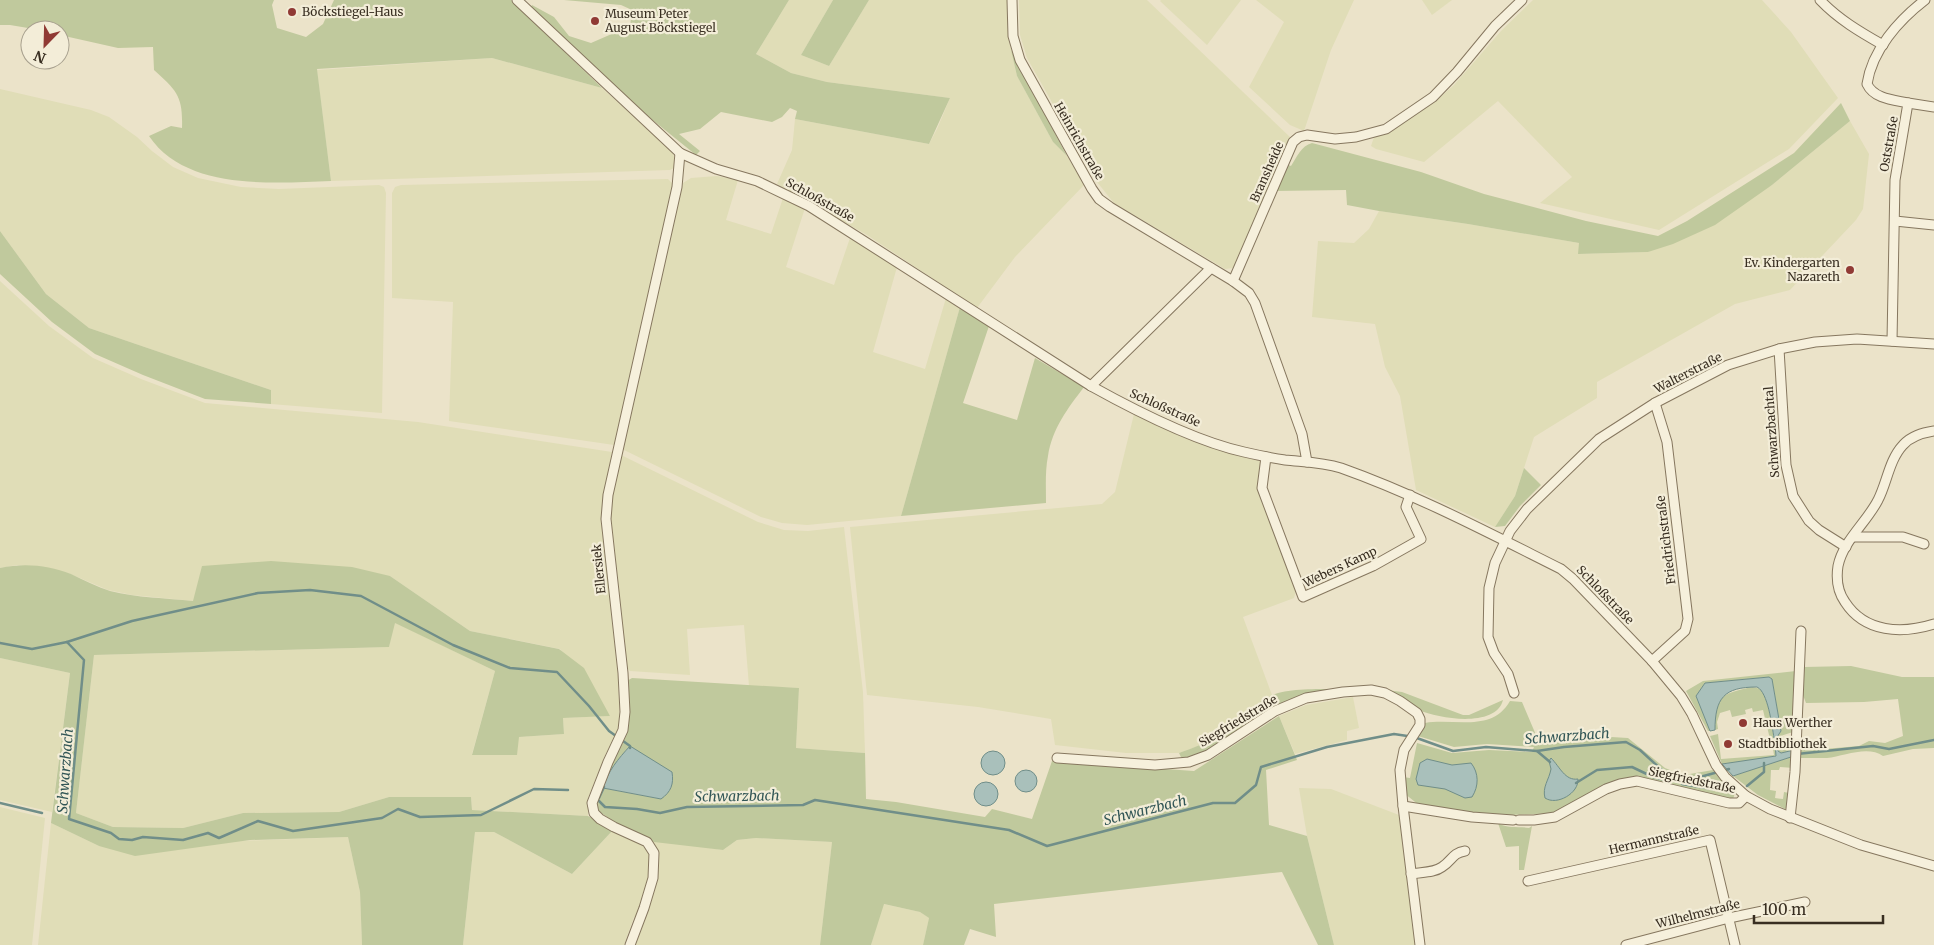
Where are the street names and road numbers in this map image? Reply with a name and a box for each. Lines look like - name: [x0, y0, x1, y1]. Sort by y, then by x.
- street label: Heinrichstraße: [1051, 99, 1108, 182]
- street label: Oststraße: [1876, 115, 1901, 173]
- street label: Bransheide: [1246, 139, 1287, 205]
- street label: Schloßstraße: [783, 175, 857, 225]
- street label: Walterstraße: [1650, 349, 1724, 397]
- street label: Schloßstraße: [1127, 385, 1203, 430]
- street label: Schwarzbachtal: [1761, 386, 1782, 478]
- street label: Friedrichstraße: [1653, 495, 1678, 585]
- street label: Ellersiek: [588, 543, 609, 595]
- street label: Webers Kamp: [1300, 543, 1379, 591]
- street label: Schloßstraße: [1574, 562, 1637, 627]
- street label: Siegfriedstraße: [1196, 691, 1280, 750]
- street label: Siegfriedstraße: [1647, 763, 1737, 796]
- street label: Hermannstraße: [1607, 822, 1700, 857]
- street label: Wilhelmstraße: [1653, 896, 1741, 931]

